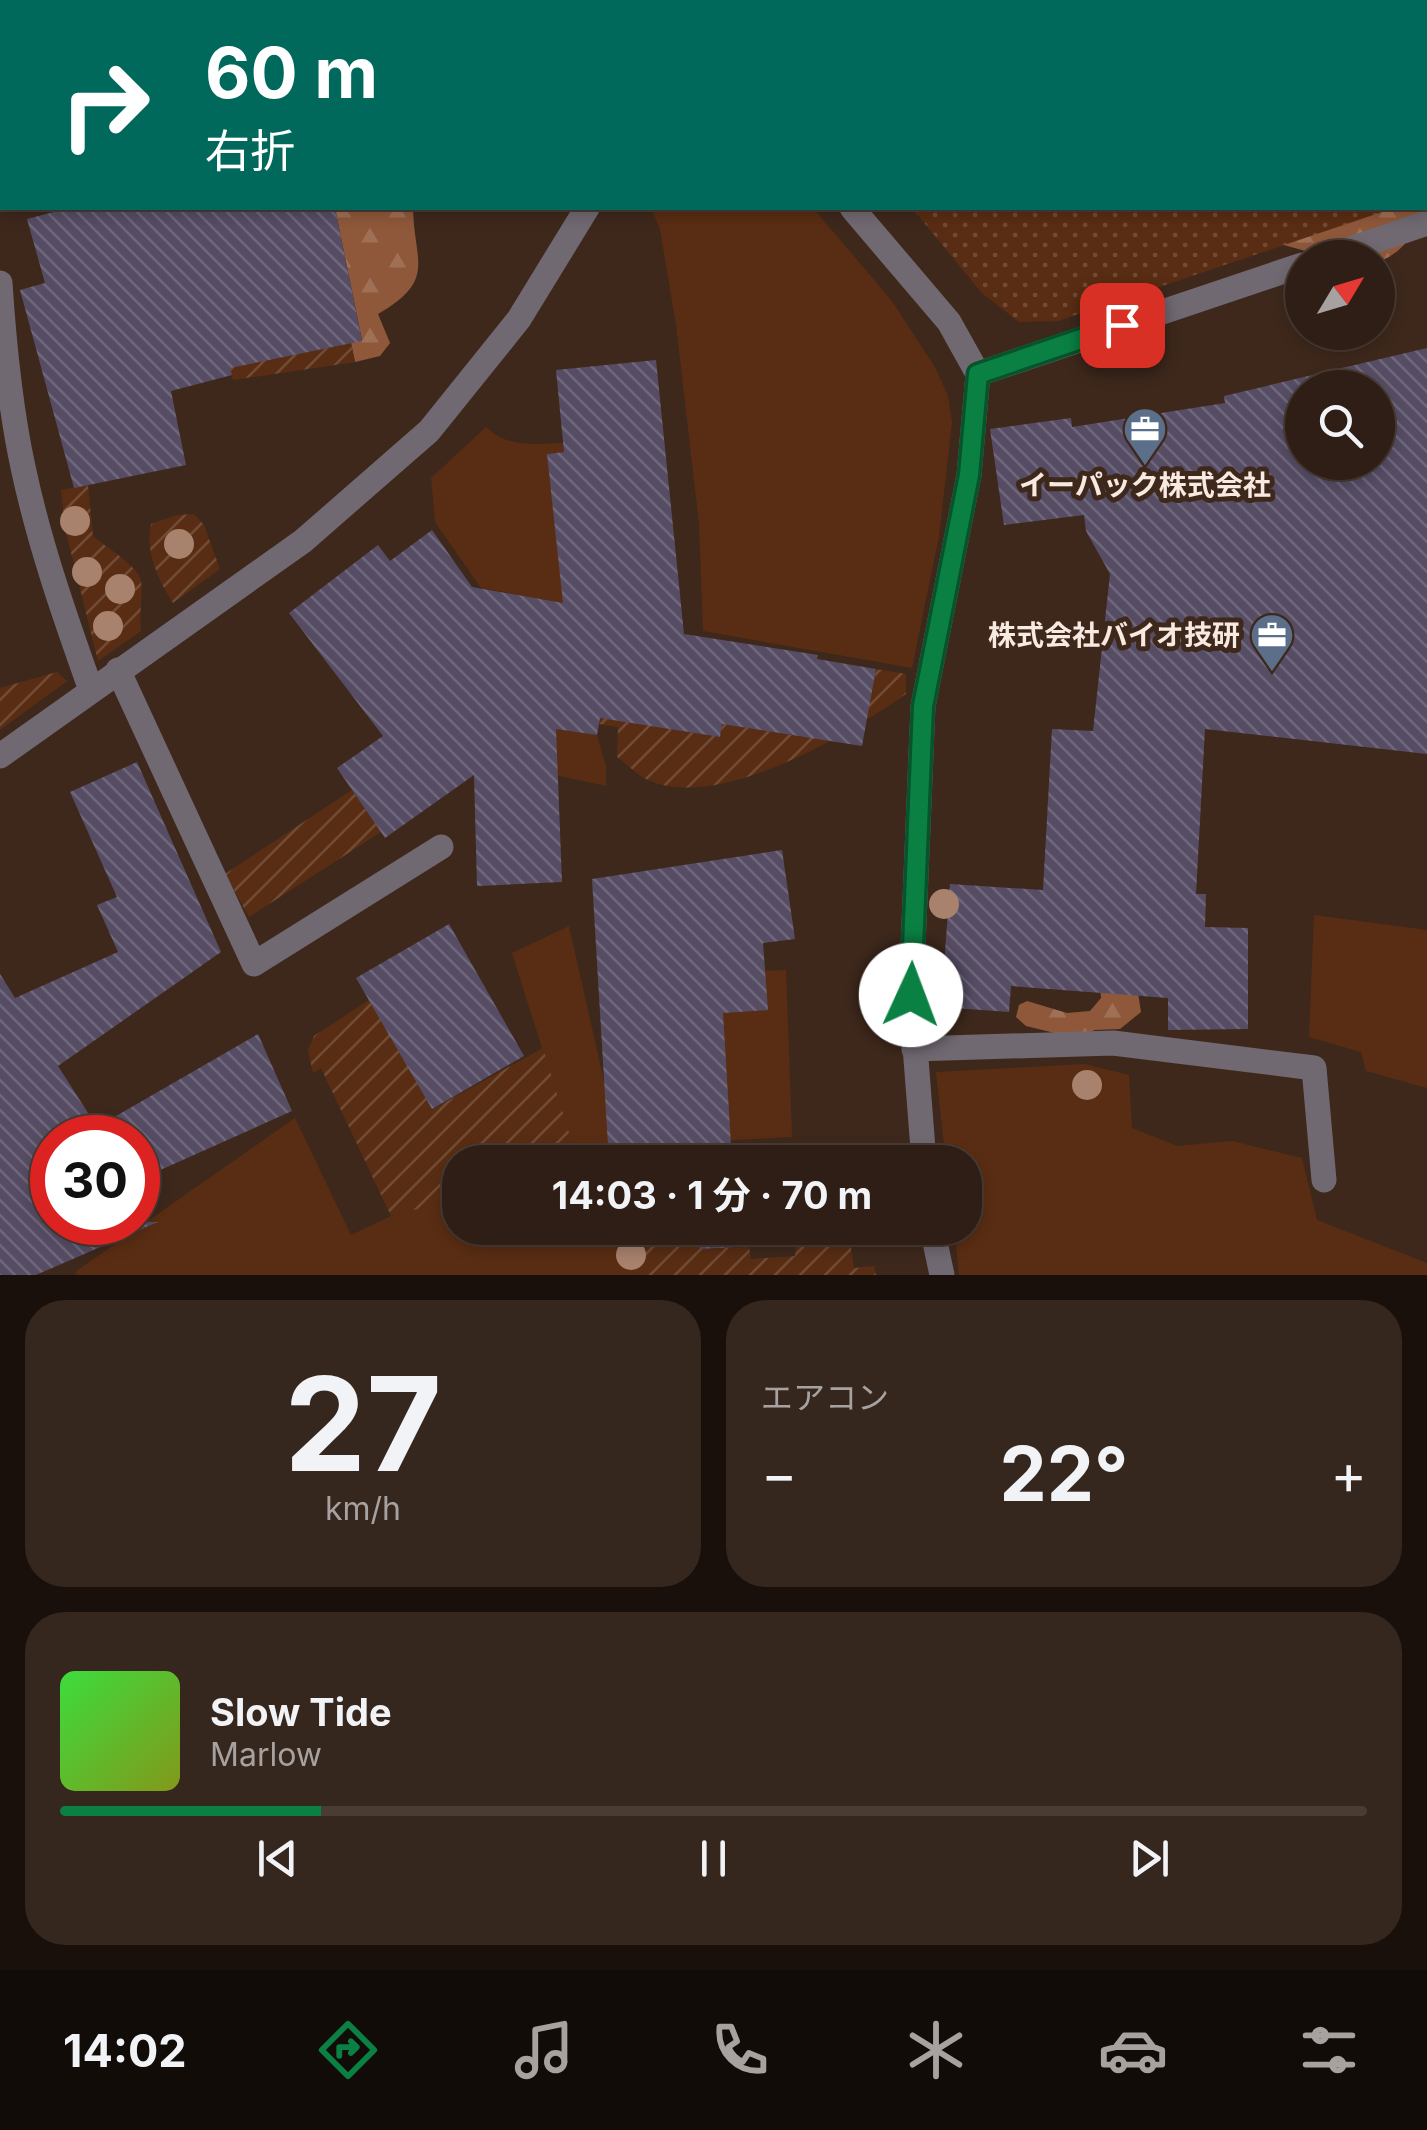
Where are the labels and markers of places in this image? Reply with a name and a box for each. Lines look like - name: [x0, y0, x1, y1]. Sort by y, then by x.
- pin: [1080, 283, 1165, 368]
- office icon: イーパック株式会社: [1122, 406, 1168, 467]
- place label: イーパック株式会社: [1019, 468, 1271, 502]
- office icon: 株式会社バイオ技研: [1249, 612, 1295, 673]
- place label: 株式会社バイオ技研: [988, 618, 1240, 652]

